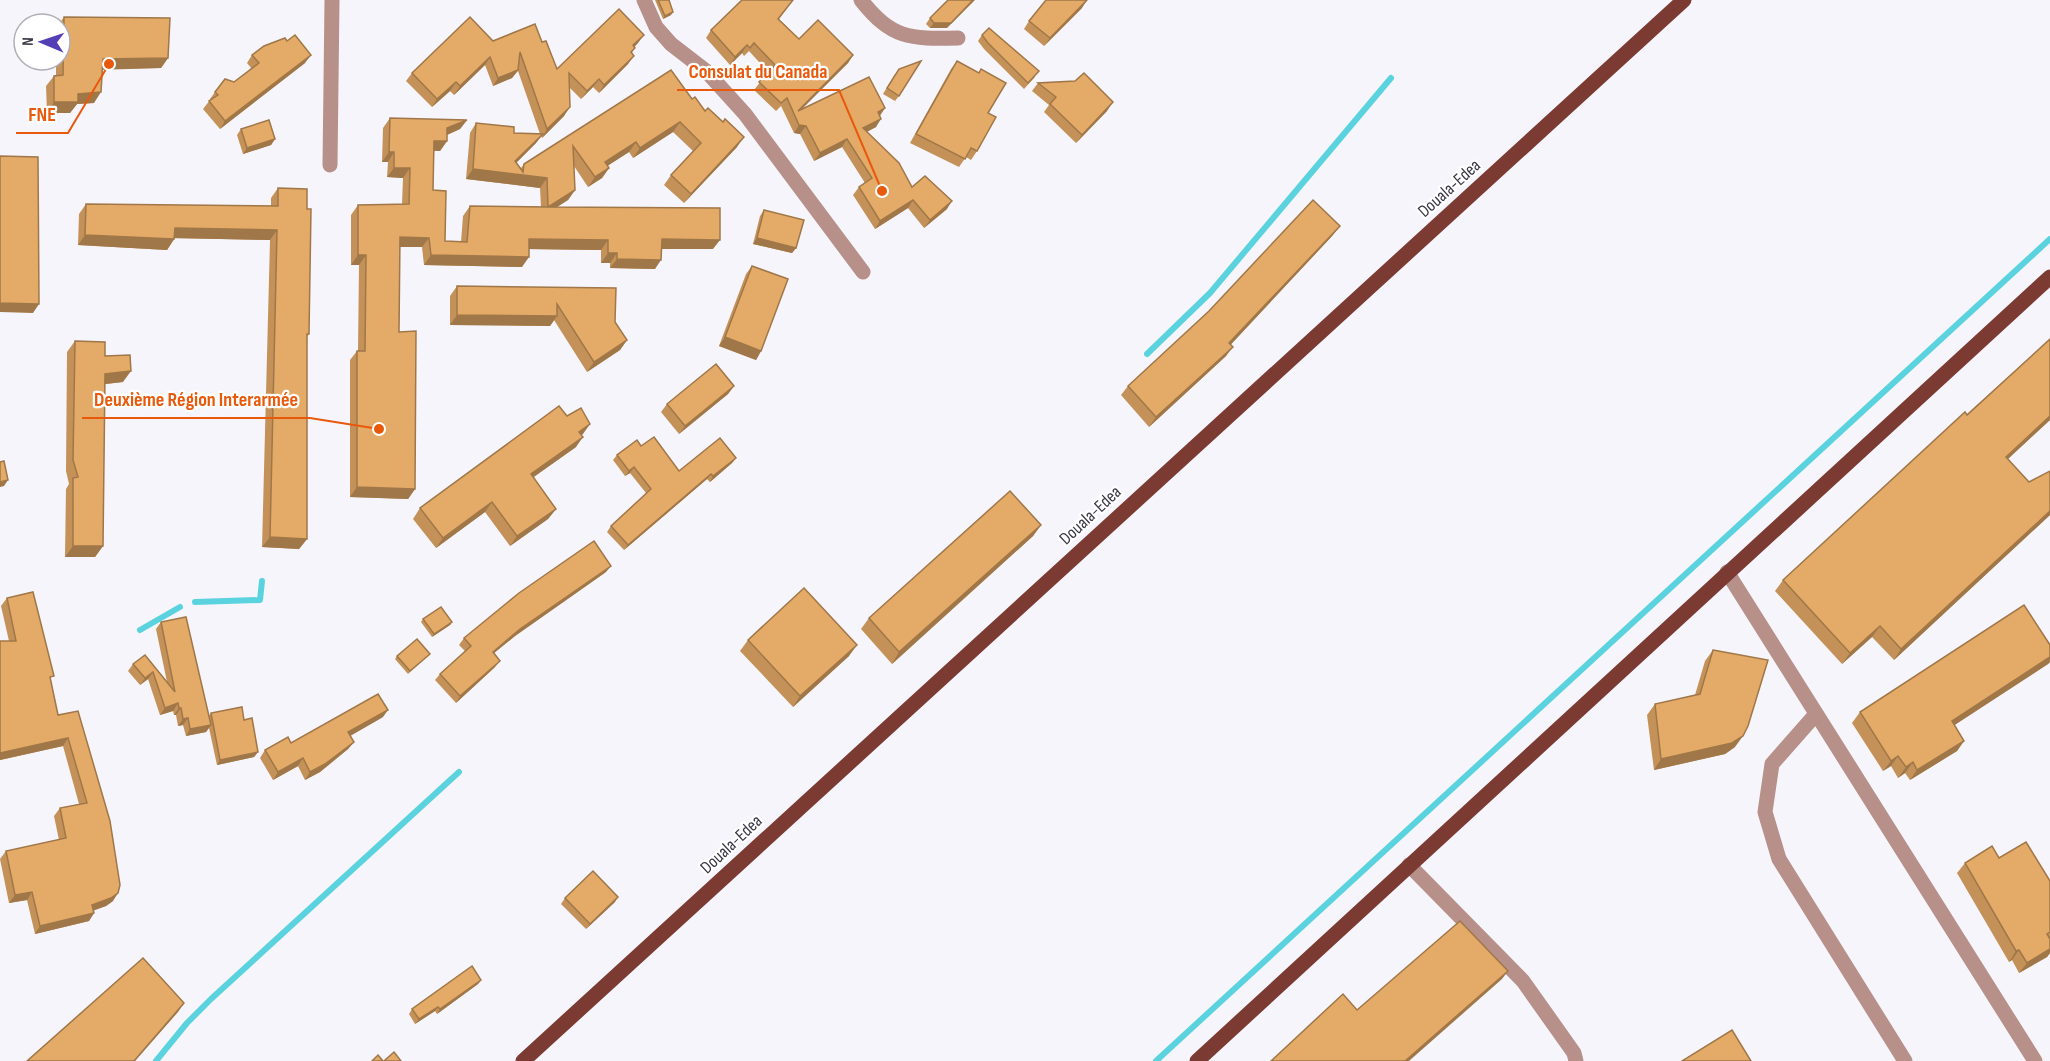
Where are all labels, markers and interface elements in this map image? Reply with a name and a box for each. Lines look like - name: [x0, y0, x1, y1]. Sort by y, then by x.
- north arrow: [12, 12, 72, 72]
- text: N: [19, 37, 38, 46]
- callout: Consulat du Canada: [677, 52, 839, 90]
- text: Consulat du Canada: [689, 60, 827, 84]
- callout: FNE: [16, 95, 68, 133]
- text: FNE: [28, 103, 56, 127]
- street label: Douala-Edea: [1414, 155, 1485, 222]
- callout: Deuxième Région Interarmée: [82, 380, 310, 418]
- text: Deuxième Région Interarmée: [94, 388, 298, 412]
- street label: Douala-Edea: [1055, 482, 1126, 549]
- street label: Douala-Edea: [696, 811, 767, 878]

